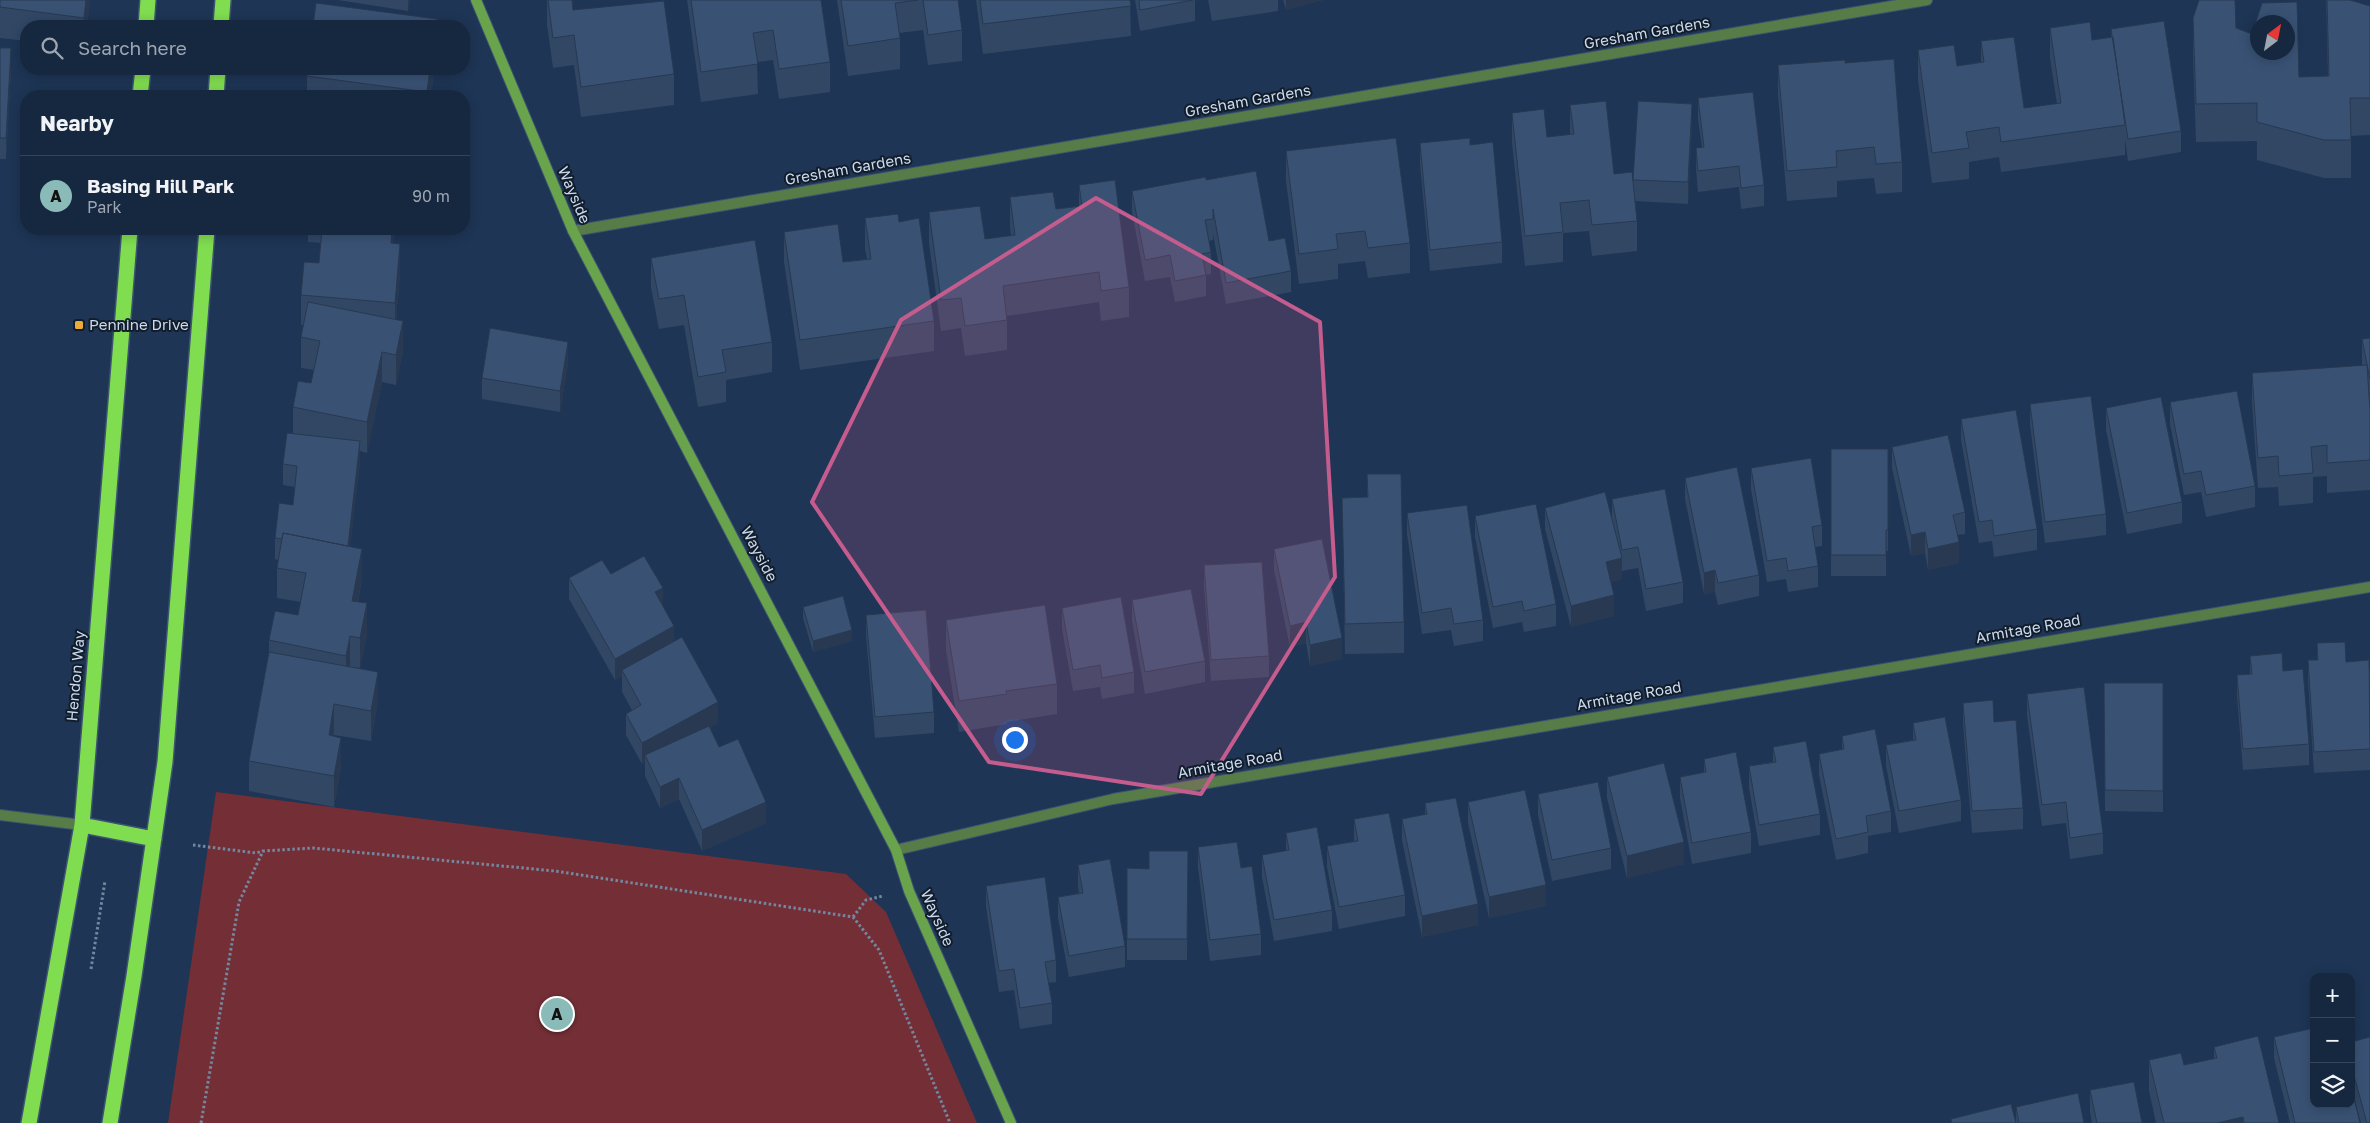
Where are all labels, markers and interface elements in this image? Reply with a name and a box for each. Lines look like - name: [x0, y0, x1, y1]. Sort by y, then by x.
- street label: Gresham Gardens: [1582, 12, 1711, 52]
- north arrow: [2250, 15, 2295, 60]
- search box: [20, 20, 470, 75]
- icon: search: [38, 34, 66, 62]
- text: Search here: [78, 36, 187, 59]
- street label: Gresham Gardens: [1183, 80, 1312, 120]
- text: Nearby: [40, 110, 114, 136]
- street label: Gresham Gardens: [783, 148, 912, 188]
- street label: Wayside: [555, 163, 595, 226]
- text: Basing Hill Park: [87, 174, 234, 197]
- text: A: [50, 186, 62, 206]
- text: 90 m: [412, 186, 450, 206]
- text: Park: [87, 197, 122, 217]
- place label: Pennine Drive: [89, 315, 189, 333]
- marker: Pennine Drive: [73, 319, 85, 331]
- street label: Wayside: [738, 523, 782, 585]
- street label: Armitage Road: [1974, 610, 2082, 646]
- street label: Hendon Way: [62, 629, 88, 722]
- street label: Armitage Road: [1575, 677, 1683, 713]
- your location: [1002, 727, 1028, 753]
- street label: Armitage Road: [1176, 745, 1284, 781]
- street label: Wayside: [917, 886, 959, 949]
- map controls: [2310, 973, 2355, 1108]
- button: +: [2310, 973, 2355, 1018]
- pin: A: [541, 995, 573, 1033]
- button: −: [2310, 1018, 2355, 1063]
- button: layers: [2310, 1063, 2355, 1108]

